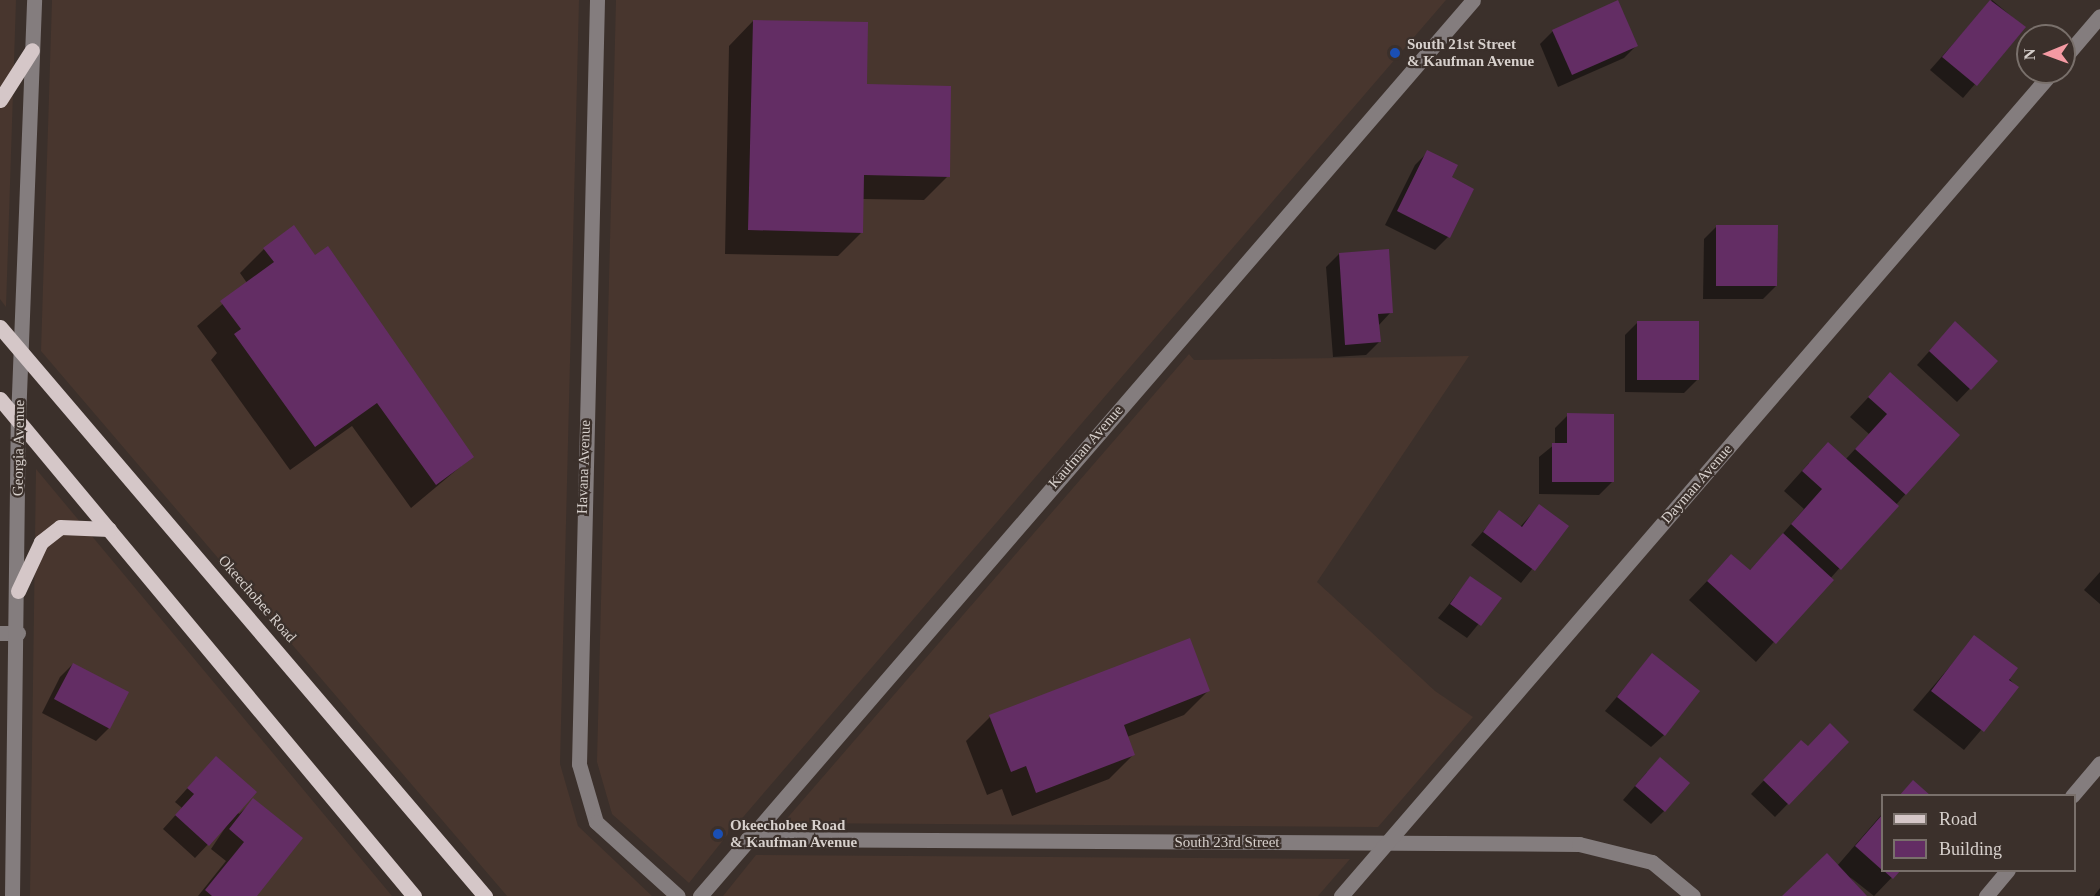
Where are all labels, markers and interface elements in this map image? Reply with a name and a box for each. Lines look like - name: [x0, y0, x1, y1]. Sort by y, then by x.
- north arrow: [2016, 24, 2076, 84]
- place label: South 21st Street & Kaufman Avenue: [1407, 35, 1535, 70]
- marker: South 21st Street & Kaufman Avenue: [1388, 46, 1402, 60]
- text: N: [2021, 48, 2038, 60]
- street label: Georgia Avenue: [9, 399, 29, 497]
- street label: Kaufman Avenue: [1045, 401, 1127, 493]
- street label: Havana Avenue: [573, 419, 595, 515]
- street label: Dayman Avenue: [1657, 440, 1737, 528]
- street label: Okeechobee Road: [214, 552, 300, 646]
- legend: [1881, 794, 2076, 872]
- text: Road: [1939, 809, 1977, 829]
- place label: Okeechobee Road & Kaufman Avenue: [730, 816, 858, 851]
- marker: Okeechobee Road & Kaufman Avenue: [711, 827, 725, 841]
- street label: South 23rd Street: [1175, 834, 1279, 852]
- text: Building: [1939, 839, 2002, 859]

